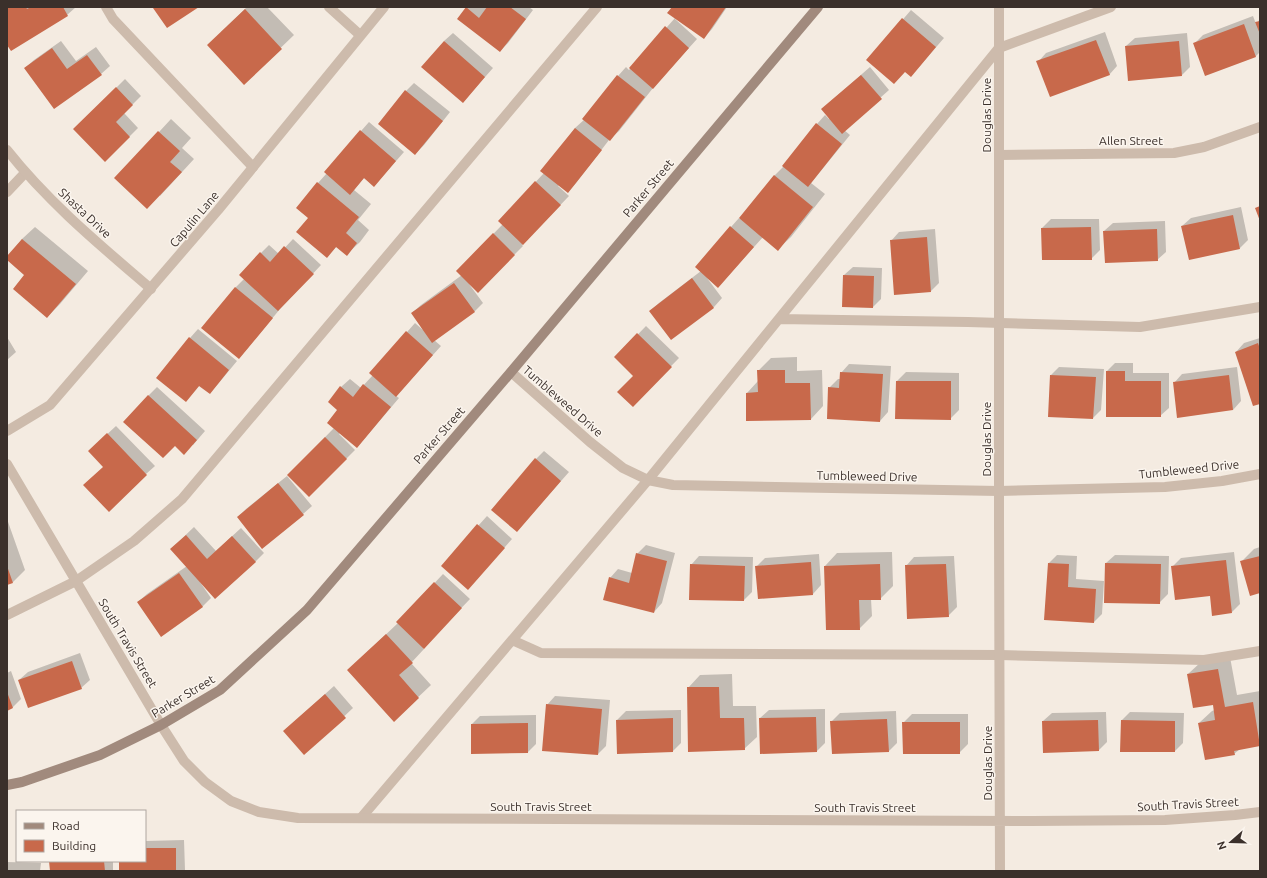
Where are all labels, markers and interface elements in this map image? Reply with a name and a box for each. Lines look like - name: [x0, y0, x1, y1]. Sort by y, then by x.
- street label: Douglas Drive: [980, 78, 993, 152]
- street label: Allen Street: [1099, 134, 1163, 147]
- street label: Parker Street: [620, 156, 676, 219]
- street label: Shasta Drive: [56, 186, 114, 240]
- street label: Capulin Lane: [167, 188, 221, 250]
- street label: Tumbleweed Drive: [521, 363, 605, 439]
- street label: Douglas Drive: [980, 402, 993, 476]
- street label: Parker Street: [411, 404, 467, 466]
- street label: Tumbleweed Drive: [1138, 457, 1240, 481]
- street label: Tumbleweed Drive: [816, 469, 918, 483]
- street label: South Travis Street: [96, 596, 160, 690]
- street label: Parker Street: [149, 672, 217, 720]
- street label: Douglas Drive: [981, 726, 994, 800]
- street label: South Travis Street: [1137, 795, 1239, 813]
- street label: South Travis Street: [490, 800, 592, 813]
- street label: South Travis Street: [814, 801, 916, 814]
- legend: [16, 810, 146, 862]
- text: Road: [52, 819, 80, 832]
- north arrow: [1211, 822, 1251, 862]
- text: Building: [52, 839, 96, 852]
- text: N: [1215, 840, 1229, 851]

